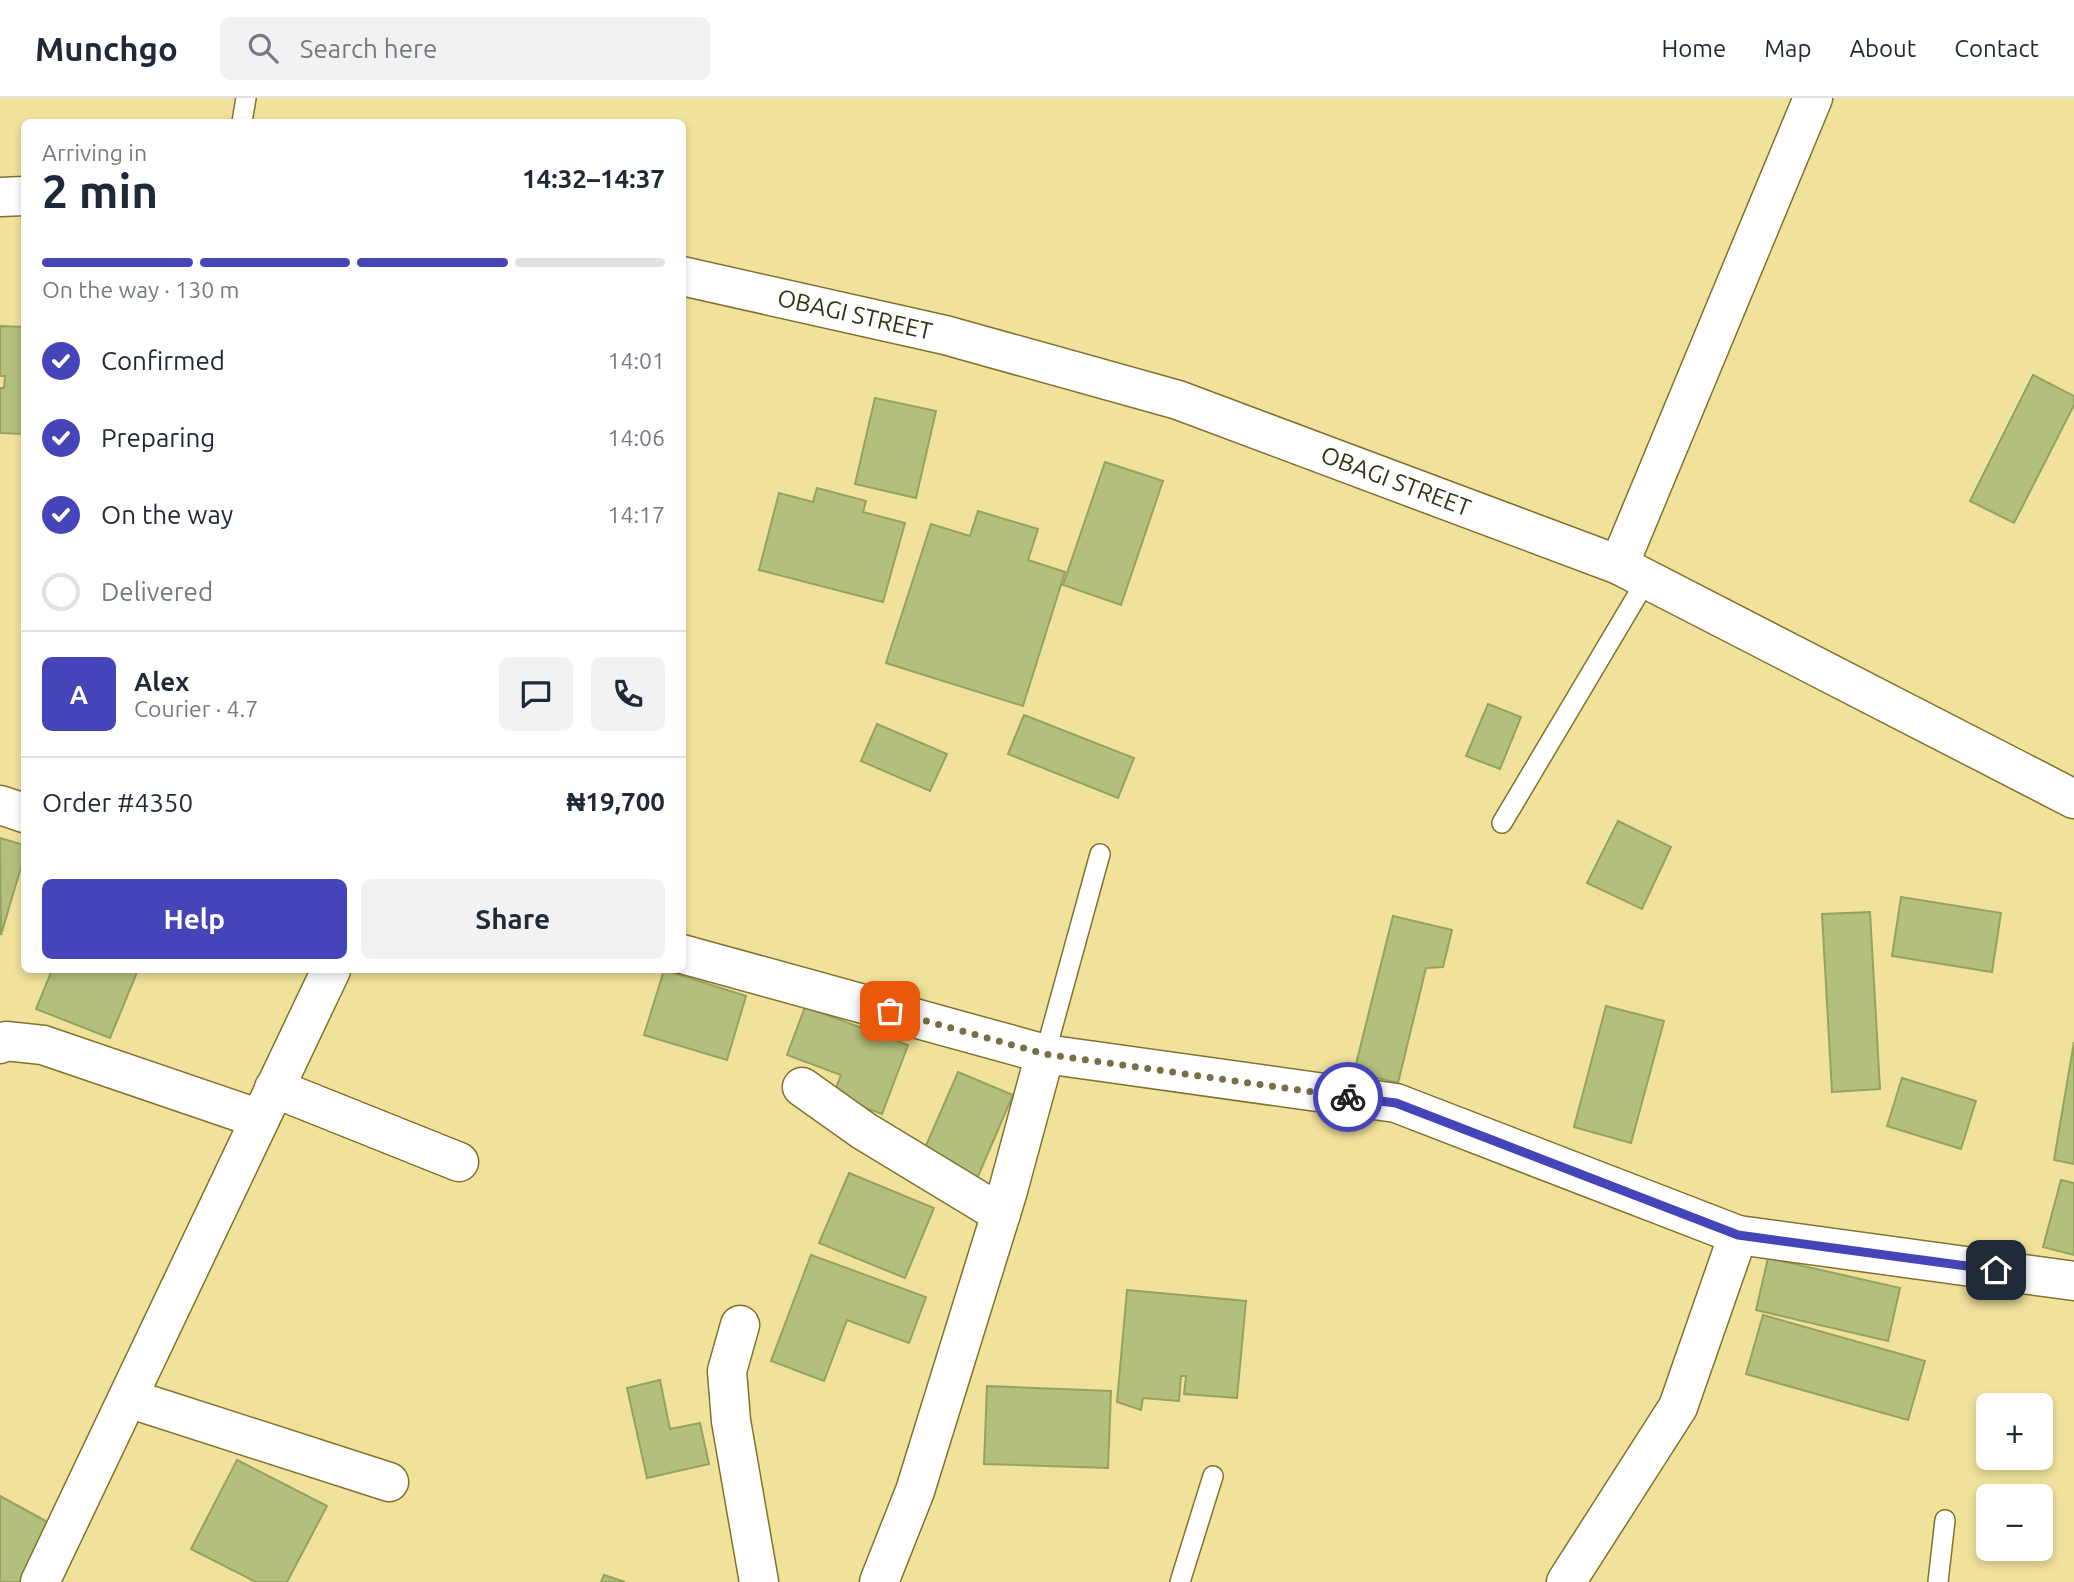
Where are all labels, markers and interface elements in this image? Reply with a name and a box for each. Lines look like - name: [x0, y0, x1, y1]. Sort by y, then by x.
- search box: [220, 17, 710, 80]
- icon: search: [244, 29, 282, 67]
- text: Munchgo: [35, 30, 178, 67]
- text: Search here: [300, 34, 437, 63]
- text: Home: [1661, 35, 1726, 62]
- text: Map: [1764, 35, 1811, 62]
- text: About: [1849, 35, 1916, 62]
- text: Contact: [1954, 35, 2039, 62]
- text: Arriving in: [42, 140, 147, 165]
- text: 14:32–14:37: [522, 164, 665, 193]
- text: 2 min: [42, 165, 158, 217]
- text: On the way · 130 m: [42, 277, 239, 302]
- street label: OBAGI STREET: [775, 284, 935, 345]
- icon: check: [42, 342, 80, 380]
- text: Confirmed: [101, 346, 225, 375]
- text: 14:01: [607, 348, 665, 373]
- icon: check: [42, 419, 80, 457]
- text: Preparing: [101, 423, 215, 452]
- text: 14:06: [607, 425, 665, 450]
- street label: OBAGI STREET: [1317, 441, 1475, 521]
- icon: check: [42, 496, 80, 534]
- text: On the way: [101, 500, 233, 529]
- text: 14:17: [607, 502, 665, 527]
- text: Delivered: [101, 577, 213, 606]
- button: chat: [499, 657, 573, 731]
- button: phone: [591, 657, 665, 731]
- text: Alex: [134, 667, 189, 696]
- text: A: [70, 680, 88, 709]
- text: Courier · 4.7: [134, 696, 258, 721]
- text: ₦19,700: [567, 787, 665, 816]
- text: Order #4350: [42, 788, 193, 817]
- button: Help: [42, 879, 347, 959]
- button: Share: [361, 879, 665, 959]
- pin: [860, 981, 920, 1041]
- icon: bag: [871, 992, 909, 1030]
- courier: [1313, 1062, 1383, 1132]
- icon: bike: [1329, 1078, 1367, 1116]
- pin: [1966, 1240, 2026, 1300]
- icon: home: [1977, 1251, 2015, 1289]
- map controls: [1976, 1393, 2053, 1561]
- button: +: [1976, 1393, 2053, 1470]
- button: −: [1976, 1484, 2053, 1561]

